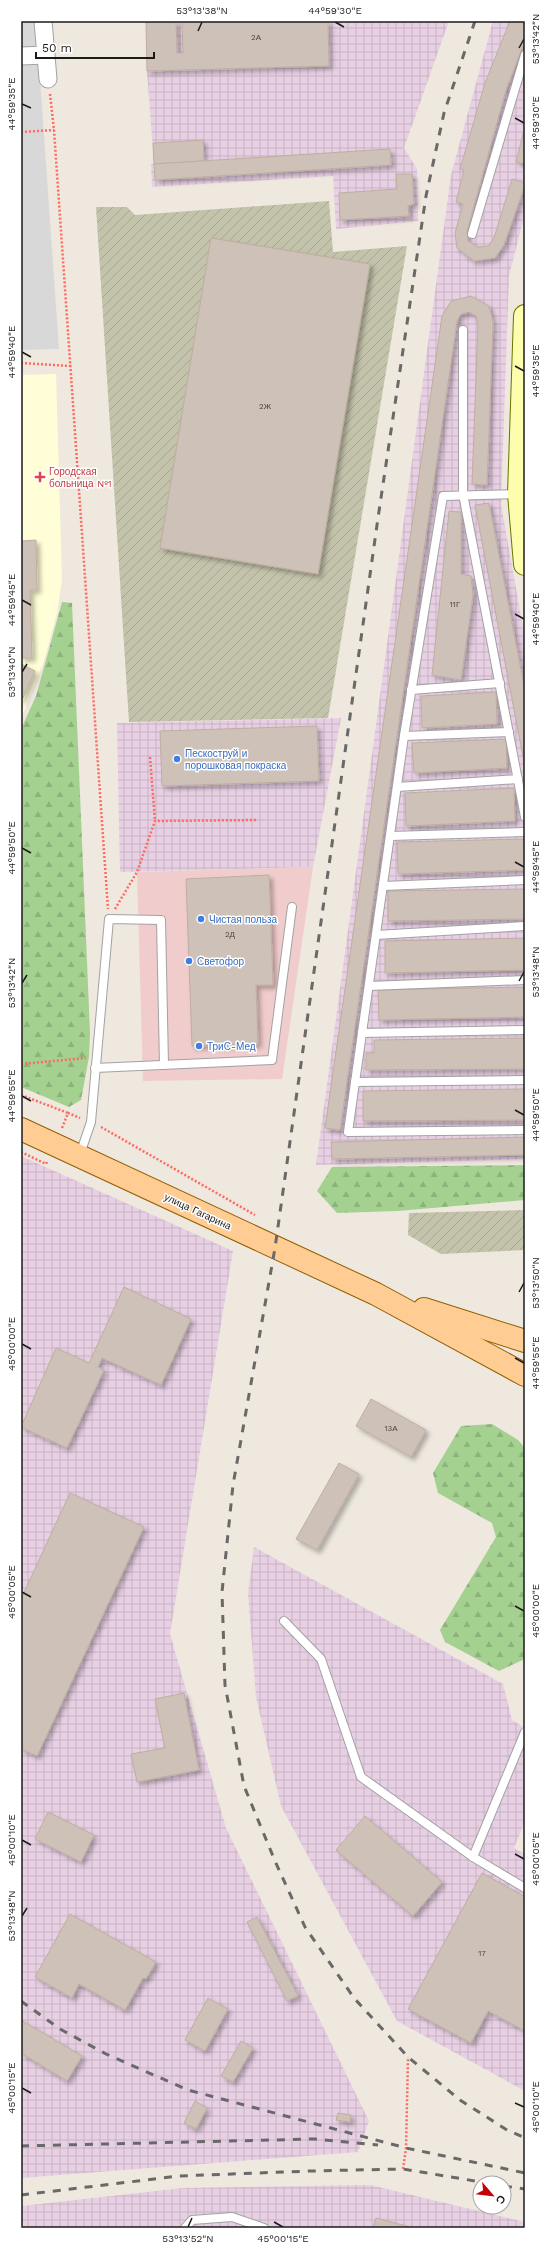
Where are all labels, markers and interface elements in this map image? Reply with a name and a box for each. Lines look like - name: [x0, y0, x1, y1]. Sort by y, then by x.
- text: 53°13'38"N: [176, 5, 228, 16]
- text: 44°59'30"E: [308, 5, 362, 16]
- text: 53°13'42"N: [530, 14, 541, 64]
- house number: 2А: [251, 33, 262, 42]
- scale bar: [36, 34, 154, 60]
- text: 50 m: [42, 41, 72, 55]
- text: 44°59'35"E: [6, 77, 17, 131]
- text: 44°59'30"E: [530, 96, 541, 150]
- text: 44°59'40"E: [6, 326, 17, 378]
- text: 44°59'35"E: [530, 344, 541, 398]
- house number: 2Ж: [259, 402, 272, 411]
- place label: Городская больница №1: [49, 466, 112, 489]
- marker: Городская больница №1: [34, 471, 46, 483]
- text: 44°59'45"E: [6, 574, 17, 626]
- text: 44°59'40"E: [530, 593, 541, 645]
- house number: 11Г: [450, 600, 461, 609]
- text: 53°13'40"N: [6, 646, 17, 698]
- place label: Пескоструй и порошковая покраска: [185, 748, 287, 771]
- marker: Пескоструй и порошковая покраска: [172, 754, 182, 764]
- text: 44°59'50"E: [6, 821, 17, 875]
- text: 44°59'45"E: [530, 841, 541, 893]
- marker: Чистая польза: [196, 914, 206, 924]
- place label: Чистая польза: [209, 914, 277, 925]
- house number: 2Д: [225, 930, 236, 939]
- text: 53°13'48"N: [530, 946, 541, 998]
- marker: Светофор: [184, 956, 194, 966]
- place label: Светофор: [197, 956, 244, 967]
- text: 53°13'42"N: [6, 958, 17, 1008]
- marker: ТриС-Мед: [194, 1041, 204, 1051]
- place label: ТриС-Мед: [207, 1041, 256, 1052]
- text: 44°59'55"E: [6, 1069, 17, 1123]
- text: 44°59'50"E: [530, 1088, 541, 1142]
- street label: улица Гагарина: [163, 1191, 233, 1232]
- text: 53°13'50"N: [530, 1257, 541, 1309]
- text: 45°00'00"E: [6, 1317, 17, 1371]
- text: 44°59'55"E: [530, 1336, 541, 1390]
- house number: 13А: [384, 1424, 398, 1433]
- text: 45°00'05"E: [6, 1565, 17, 1619]
- text: 45°00'00"E: [530, 1584, 541, 1638]
- text: 45°00'10"E: [6, 1814, 17, 1866]
- text: 45°00'05"E: [530, 1832, 541, 1886]
- text: 53°13'48"N: [6, 1890, 17, 1942]
- house number: 17: [478, 1949, 486, 1958]
- text: 45°00'15"E: [6, 2062, 17, 2114]
- text: 45°00'10"E: [530, 2081, 541, 2133]
- north arrow: [472, 2175, 512, 2215]
- text: С: [493, 2193, 508, 2206]
- text: 53°13'52"N: [162, 2233, 214, 2244]
- text: 45°00'15"E: [257, 2233, 309, 2244]

